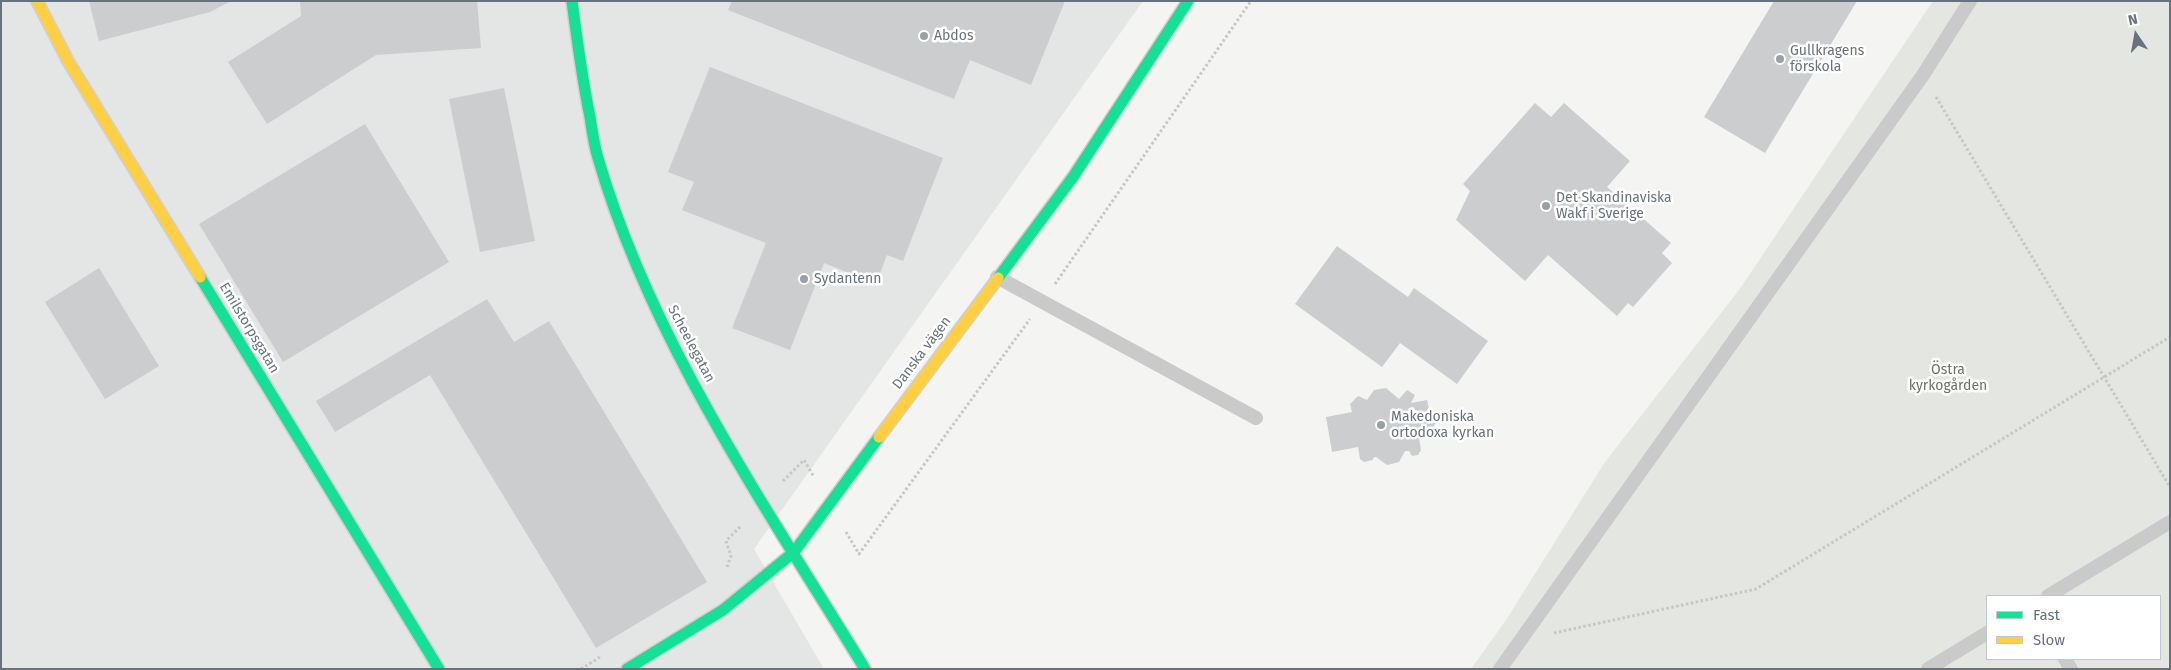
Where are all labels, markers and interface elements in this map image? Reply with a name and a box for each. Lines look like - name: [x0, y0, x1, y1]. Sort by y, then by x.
- north arrow: [2111, 10, 2161, 60]
- text: N: [2126, 11, 2139, 29]
- place label: Abdos: [934, 28, 973, 44]
- marker: Abdos: [918, 30, 930, 42]
- place label: Gullkragens förskola: [1790, 43, 1864, 75]
- marker: Gullkragens förskola: [1774, 53, 1786, 65]
- place label: Det Skandinaviska Wakf i Sverige: [1556, 190, 1672, 222]
- marker: Det Skandinaviska Wakf i Sverige: [1540, 200, 1552, 212]
- place label: Sydantenn: [814, 271, 881, 287]
- marker: Sydantenn: [798, 273, 810, 285]
- street label: Emilstorpsgatan: [215, 280, 283, 376]
- street label: Scheelegatan: [664, 303, 718, 385]
- street label: Danska vägen: [889, 313, 955, 393]
- park label: Östra kyrkogården: [1909, 362, 1987, 394]
- place label: Makedoniska ortodoxa kyrkan: [1391, 409, 1494, 442]
- marker: Makedoniska ortodoxa kyrkan: [1375, 419, 1387, 431]
- legend: [1986, 595, 2161, 660]
- text: Fast: [2033, 606, 2060, 624]
- text: Slow: [2033, 631, 2065, 649]

